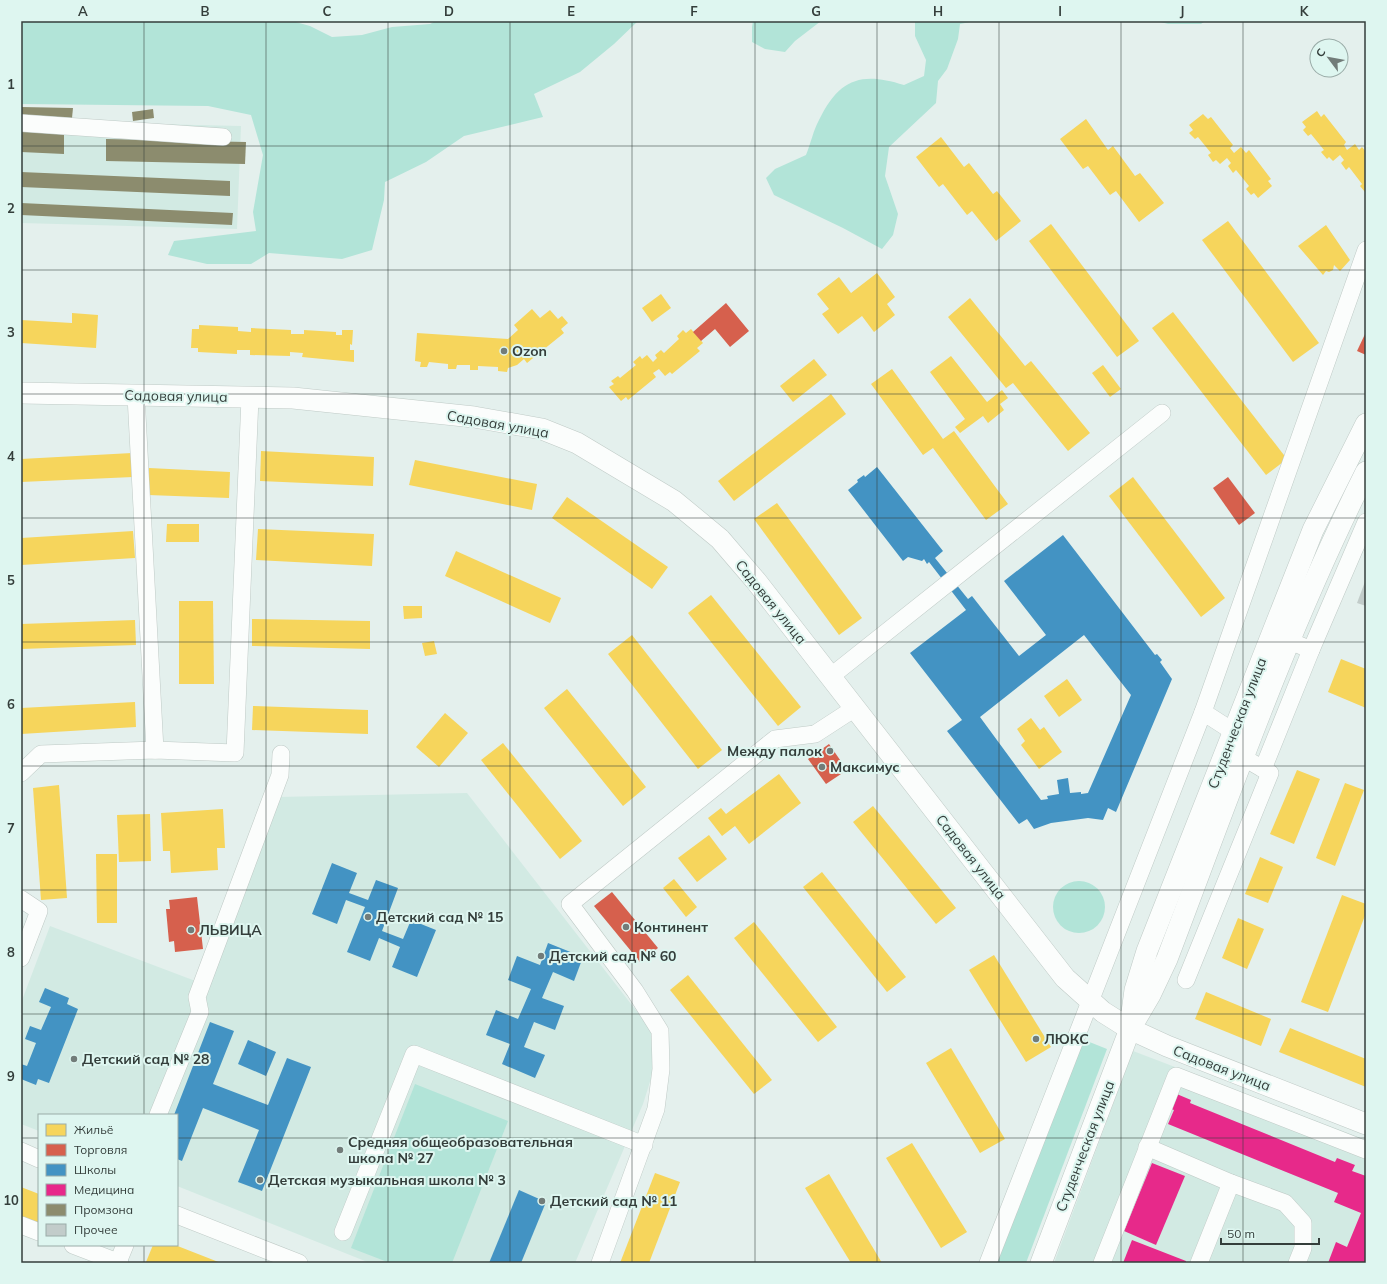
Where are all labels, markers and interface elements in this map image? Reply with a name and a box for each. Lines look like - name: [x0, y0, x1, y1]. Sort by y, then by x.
- text: A: [78, 3, 88, 19]
- text: B: [201, 3, 210, 19]
- text: C: [323, 3, 332, 19]
- text: D: [444, 3, 454, 19]
- text: E: [567, 3, 575, 19]
- text: F: [690, 3, 698, 19]
- text: G: [811, 3, 821, 19]
- text: H: [933, 3, 943, 19]
- text: I: [1058, 3, 1062, 19]
- text: J: [1180, 3, 1184, 19]
- text: K: [1300, 3, 1310, 19]
- north arrow: [1309, 38, 1349, 78]
- text: С: [1313, 45, 1329, 60]
- text: 1: [7, 76, 15, 92]
- text: 2: [7, 200, 15, 216]
- text: 3: [7, 324, 15, 340]
- place label: Ozon: [512, 342, 547, 360]
- marker: Ozon: [499, 346, 509, 356]
- street label: Садовая улица: [124, 386, 228, 406]
- street label: Садовая улица: [446, 406, 550, 442]
- text: 4: [7, 448, 15, 464]
- street label: Садовая улица: [732, 556, 810, 648]
- text: 5: [7, 572, 15, 588]
- street label: Студенческая улица: [1204, 655, 1270, 791]
- text: 6: [7, 696, 15, 712]
- place label: Между палок: [727, 742, 823, 760]
- marker: Между палок: [825, 746, 835, 756]
- place label: Максимус: [830, 758, 900, 776]
- marker: Максимус: [817, 762, 827, 772]
- street label: Садовая улица: [932, 811, 1010, 903]
- text: 7: [7, 820, 15, 836]
- place label: Детский сад № 15: [376, 908, 503, 926]
- marker: Детский сад № 15: [363, 912, 373, 922]
- place label: Континент: [634, 918, 708, 936]
- place label: ЛЬВИЦА: [199, 921, 262, 939]
- marker: Континент: [621, 922, 631, 932]
- marker: ЛЬВИЦА: [186, 925, 196, 935]
- text: 8: [7, 944, 15, 960]
- place label: Детский сад № 60: [549, 947, 676, 965]
- marker: Детский сад № 60: [536, 951, 546, 961]
- place label: ЛЮКС: [1044, 1030, 1089, 1048]
- marker: ЛЮКС: [1031, 1034, 1041, 1044]
- street label: Садовая улица: [1171, 1041, 1273, 1095]
- place label: Детский сад № 28: [82, 1050, 209, 1068]
- marker: Детский сад № 28: [69, 1054, 79, 1064]
- text: 9: [7, 1068, 15, 1084]
- street label: Студенческая улица: [1052, 1078, 1118, 1214]
- legend: [38, 1114, 178, 1246]
- text: Жильё: [74, 1122, 114, 1137]
- place label: Средняя общеобразовательная школа № 27: [348, 1133, 573, 1167]
- text: Торговля: [74, 1142, 127, 1157]
- marker: Средняя общеобразовательная школа № 27: [335, 1145, 345, 1155]
- text: Школы: [74, 1162, 116, 1177]
- place label: Детская музыкальная школа № 3: [268, 1171, 506, 1189]
- marker: Детская музыкальная школа № 3: [255, 1175, 265, 1185]
- text: Медицина: [74, 1182, 134, 1197]
- text: 10: [3, 1192, 19, 1208]
- place label: Детский сад № 11: [550, 1192, 677, 1210]
- marker: Детский сад № 11: [537, 1196, 547, 1206]
- text: Промзона: [74, 1202, 133, 1217]
- scale bar: [1221, 1220, 1319, 1246]
- text: Прочее: [74, 1222, 118, 1237]
- text: 50 m: [1227, 1226, 1255, 1241]

